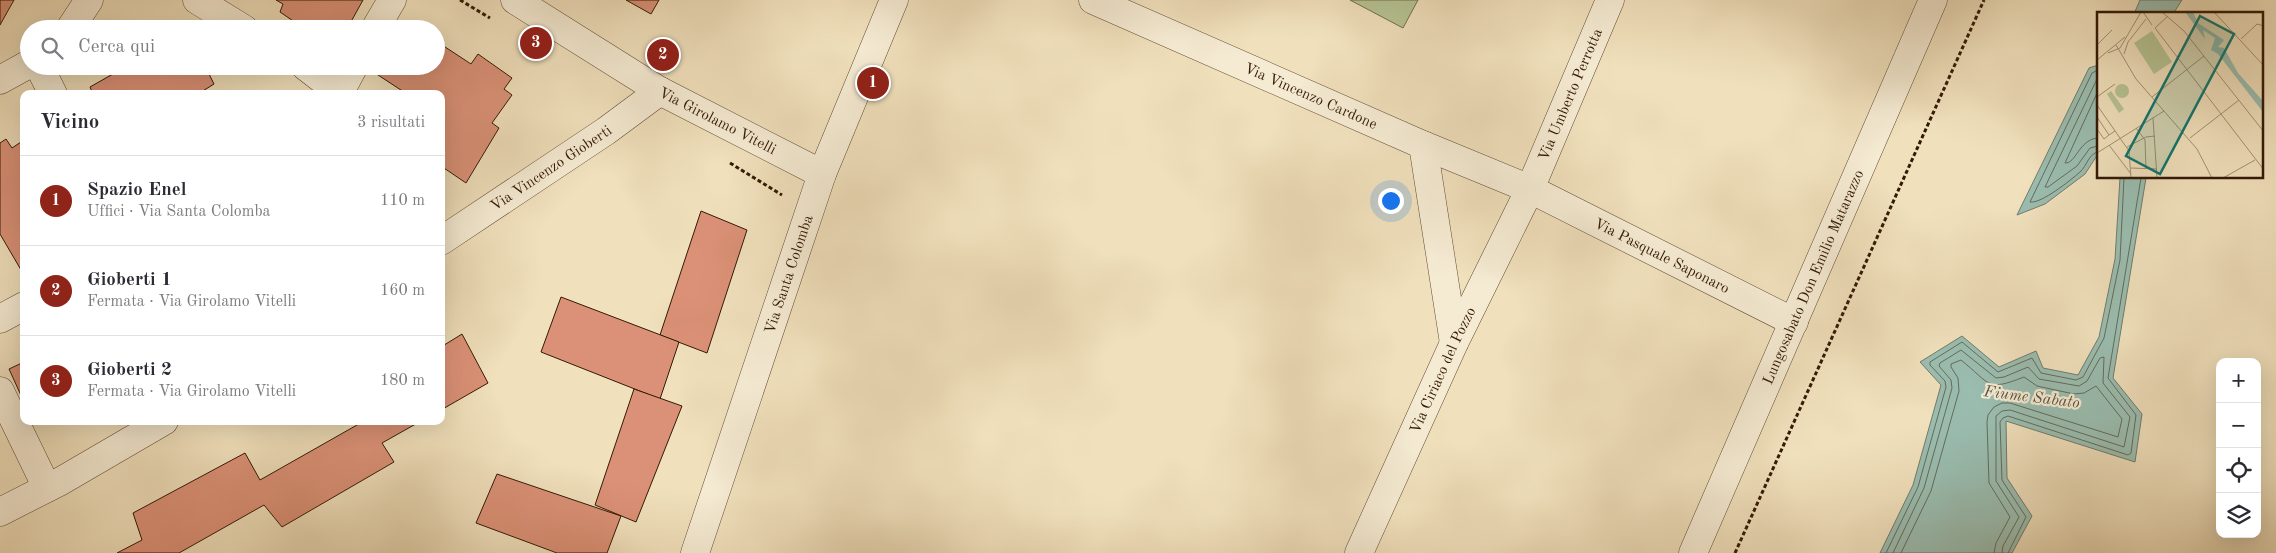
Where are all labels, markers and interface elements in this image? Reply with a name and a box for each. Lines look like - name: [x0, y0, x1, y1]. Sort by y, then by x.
- inset map: [2097, 12, 2264, 179]
- search box: [20, 20, 445, 75]
- pin: 3: [520, 24, 552, 62]
- street label: Via Umberto Perrotta: [1537, 26, 1606, 163]
- icon: search: [38, 34, 66, 62]
- pin: 2: [647, 36, 679, 74]
- text: Cerca qui: [78, 38, 155, 57]
- street label: Via Vincenzo Cardone: [1242, 61, 1379, 133]
- pin: 1: [857, 64, 889, 102]
- street label: Via Girolamo Vitelli: [656, 86, 778, 158]
- text: Vicino: [40, 112, 99, 133]
- text: 3 risultati: [357, 115, 425, 131]
- street label: Via Vincenzo Gioberti: [488, 123, 615, 215]
- street label: Lungosabato Don Emilio Matarazzo: [1761, 168, 1867, 387]
- text: Spazio Enel: [87, 181, 187, 200]
- your location: [1378, 188, 1404, 214]
- text: 1: [51, 193, 61, 209]
- text: 110 m: [380, 193, 425, 209]
- text: Uffici · Via Santa Colomba: [87, 204, 271, 220]
- street label: Via Santa Colomba: [763, 213, 817, 336]
- street label: Via Pasquale Saponaro: [1591, 217, 1731, 297]
- text: Gioberti 1: [87, 271, 172, 290]
- text: 2: [51, 283, 61, 299]
- text: 160 m: [380, 283, 425, 299]
- text: Fermata · Via Girolamo Vitelli: [87, 294, 296, 310]
- street label: Via Ciriaco del Pozzo: [1408, 305, 1479, 436]
- map controls: [2216, 358, 2261, 538]
- button: +: [2216, 358, 2261, 403]
- text: Gioberti 2: [87, 361, 172, 380]
- text: 3: [51, 373, 61, 389]
- text: 180 m: [380, 373, 425, 389]
- text: Fermata · Via Girolamo Vitelli: [87, 384, 296, 400]
- water label: Fiume Sabato: [1982, 384, 2081, 412]
- button: −: [2216, 403, 2261, 448]
- button: locate: [2216, 448, 2261, 493]
- button: layers: [2216, 493, 2261, 538]

